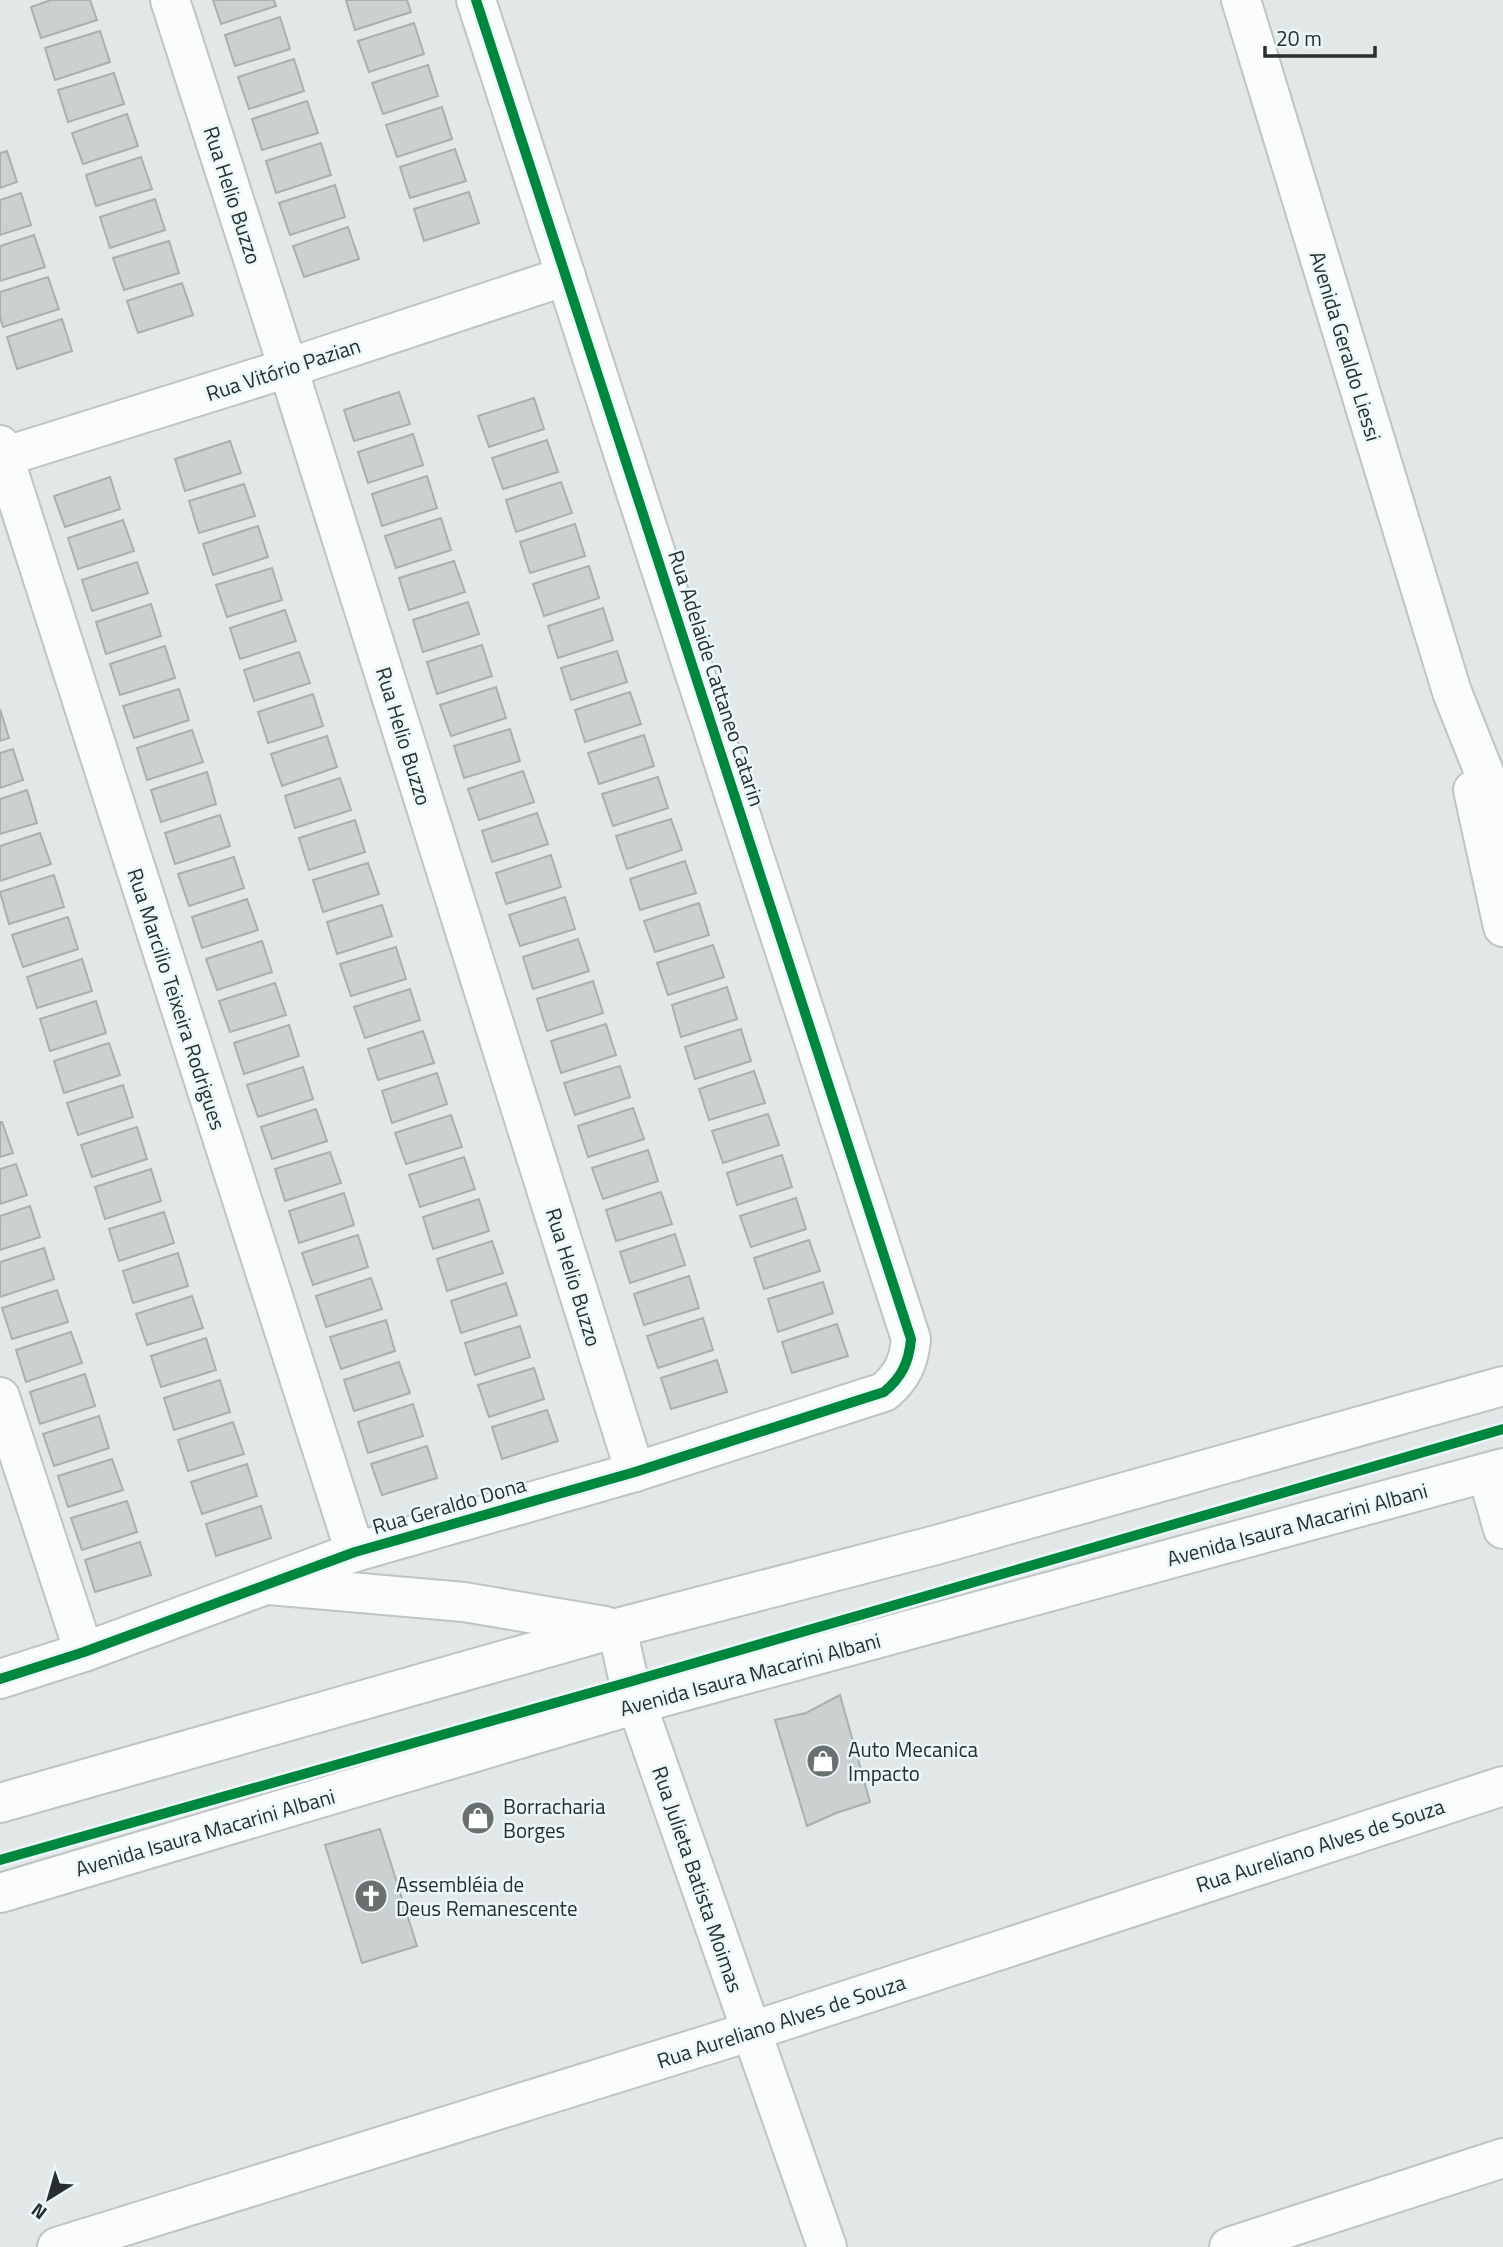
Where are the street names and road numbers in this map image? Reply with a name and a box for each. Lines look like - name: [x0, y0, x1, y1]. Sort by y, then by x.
- street label: Rua Helio Buzzo: [196, 122, 270, 268]
- street label: Avenida Geraldo Liessi: [1302, 247, 1390, 445]
- street label: Rua Vitório Pazian: [202, 329, 364, 409]
- street label: Rua Adelaide Cattaneo Catarin: [660, 546, 774, 810]
- street label: Rua Helio Buzzo: [368, 663, 440, 809]
- street label: Rua Marcilio Teixeira Rodrigues: [120, 864, 234, 1134]
- street label: Rua Helio Buzzo: [538, 1204, 610, 1350]
- street label: Rua Geraldo Dona: [368, 1468, 530, 1542]
- street label: Avenida Isaura Macarini Albani: [1163, 1474, 1431, 1574]
- street label: Avenida Isaura Macarini Albani: [616, 1624, 884, 1724]
- street label: Rua Julieta Batista Moimas: [644, 1761, 752, 1997]
- street label: Avenida Isaura Macarini Albani: [71, 1780, 339, 1884]
- street label: Rua Aureliano Alves de Souza: [1192, 1790, 1449, 1900]
- street label: Rua Aureliano Alves de Souza: [653, 1966, 910, 2076]

